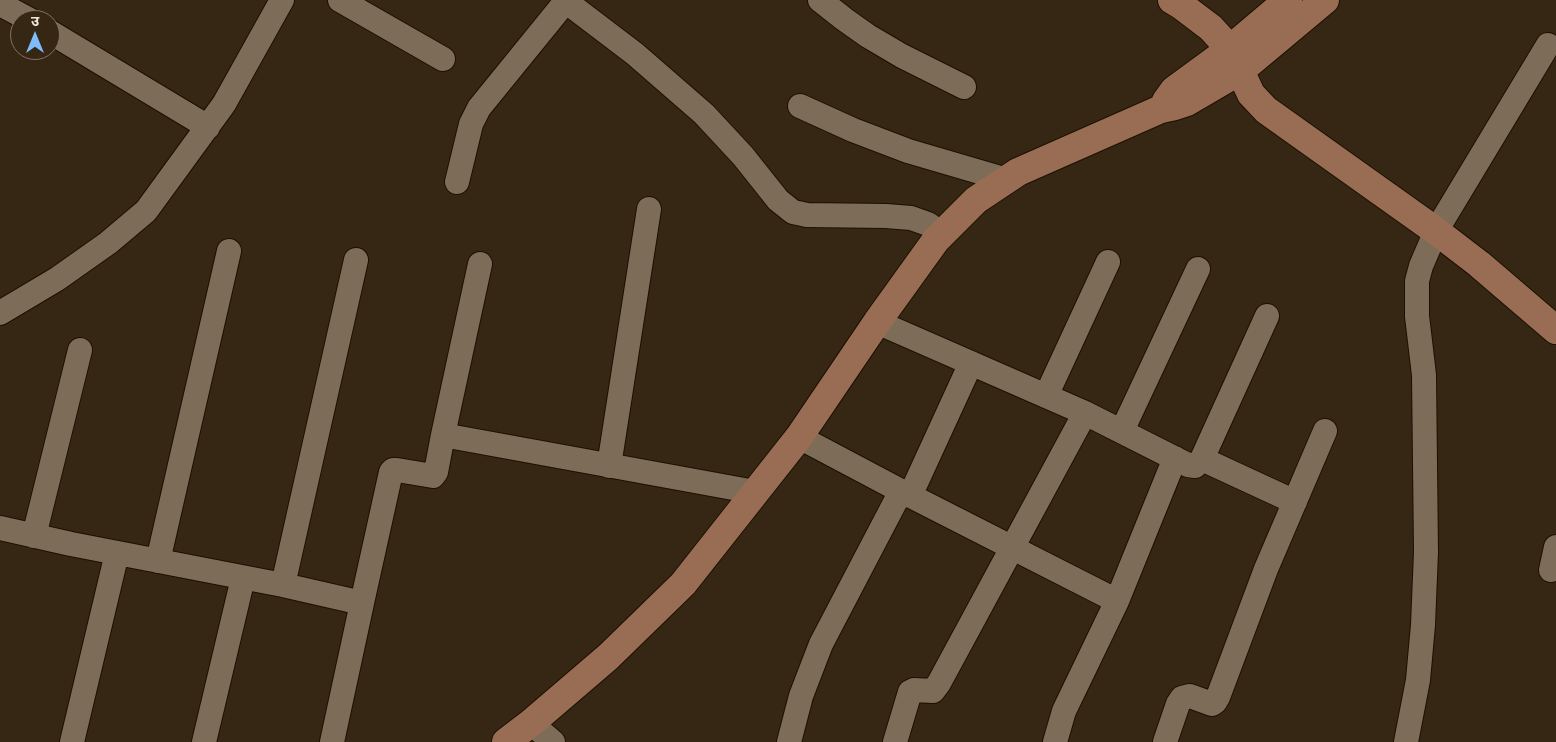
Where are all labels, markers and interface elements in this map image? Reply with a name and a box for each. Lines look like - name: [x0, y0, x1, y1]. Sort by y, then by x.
- north arrow: [10, 10, 60, 60]
- text: उ: [31, 13, 39, 29]

